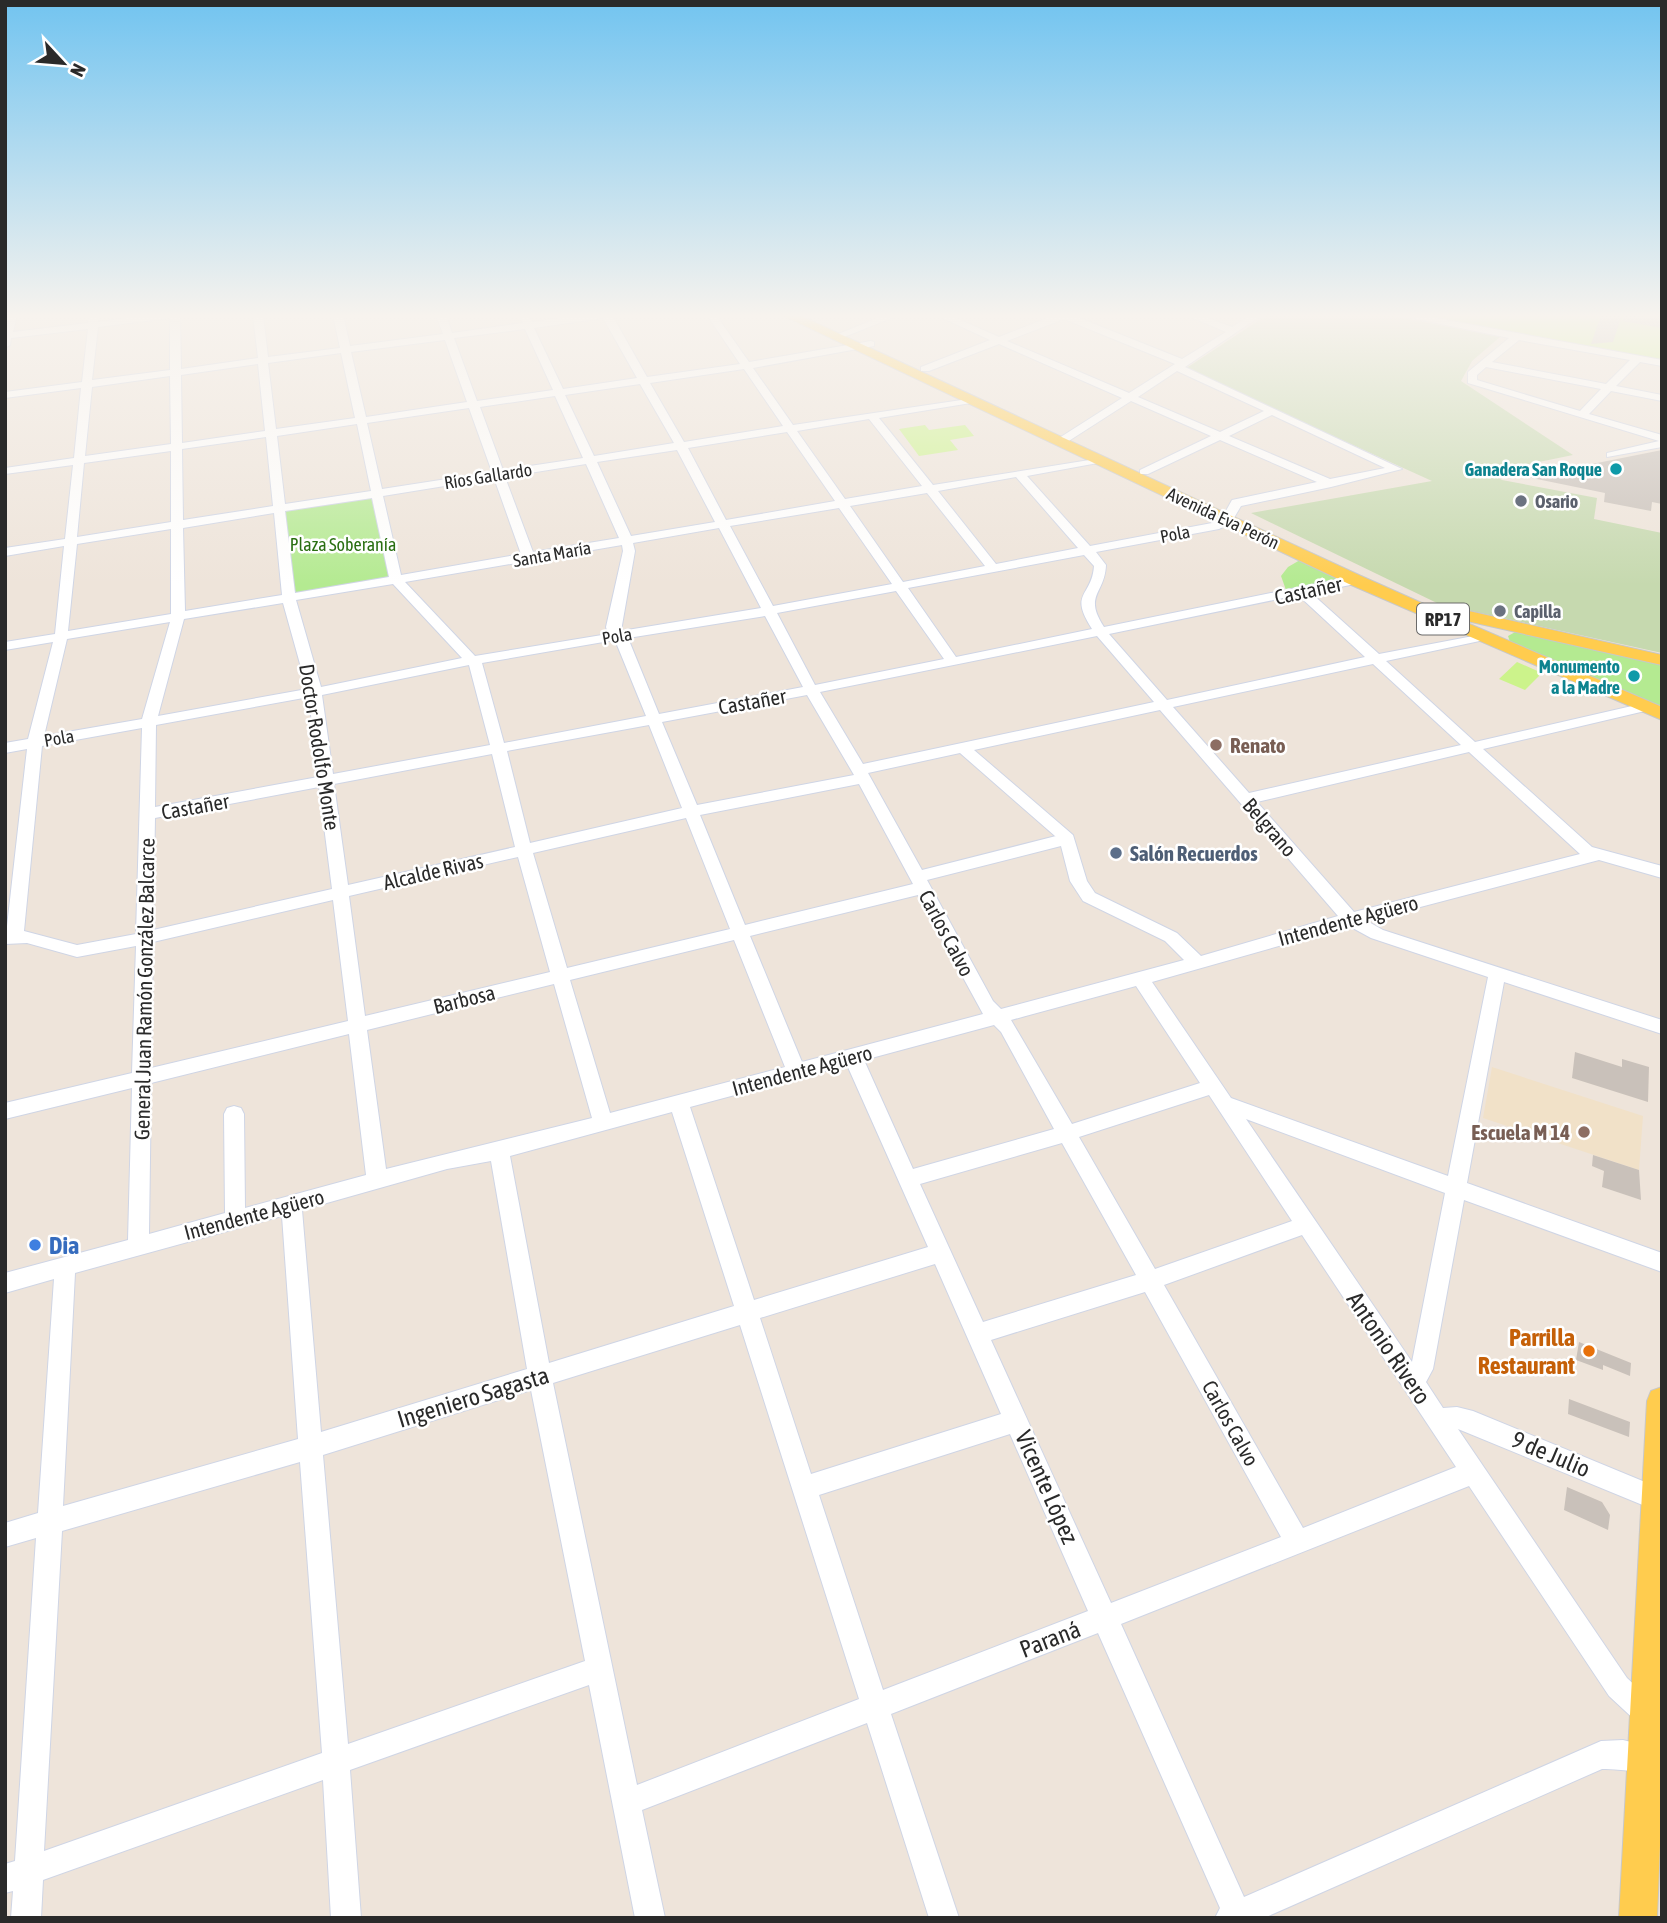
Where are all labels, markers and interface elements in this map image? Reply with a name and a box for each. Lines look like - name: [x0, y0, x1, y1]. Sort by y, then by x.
- north arrow: [28, 28, 98, 98]
- text: N: [66, 61, 91, 80]
- street label: Ríos Gallardo: [443, 459, 533, 493]
- place label: Ganadera San Roque: [1465, 459, 1602, 480]
- marker: Ganadera San Roque: [1608, 461, 1624, 477]
- street label: Avenida Eva Perón: [1163, 483, 1283, 553]
- place label: Osario: [1535, 491, 1578, 512]
- marker: Osario: [1513, 493, 1529, 509]
- street label: Pola: [1158, 521, 1192, 547]
- park label: Plaza Soberanía: [290, 534, 396, 555]
- street label: Santa María: [511, 537, 593, 571]
- street label: Castañer: [1272, 571, 1345, 609]
- place label: Capilla: [1514, 601, 1561, 622]
- marker: Capilla: [1492, 603, 1508, 619]
- road number: RP17: [1417, 604, 1469, 634]
- street label: Pola: [600, 623, 634, 649]
- place label: Monumento a la Madre: [1539, 656, 1620, 698]
- street label: Doctor Rodolfo Monte: [295, 662, 345, 832]
- marker: Monumento a la Madre: [1626, 668, 1642, 684]
- street label: Castañer: [716, 683, 789, 719]
- street label: Pola: [42, 725, 76, 751]
- place label: Renato: [1230, 733, 1286, 757]
- marker: Renato: [1208, 737, 1224, 753]
- street label: Castañer: [159, 788, 232, 824]
- street label: Belgrano: [1238, 793, 1302, 861]
- street label: General Juan Ramón González Balcarce: [129, 838, 159, 1140]
- place label: Salón Recuerdos: [1130, 841, 1258, 865]
- marker: Salón Recuerdos: [1108, 845, 1124, 861]
- street label: Alcalde Rivas: [381, 848, 485, 894]
- street label: Carlos Calvo: [914, 886, 980, 980]
- street label: Intendente Agüero: [1275, 890, 1421, 950]
- street label: Barbosa: [431, 980, 497, 1018]
- street label: Intendente Agüero: [729, 1040, 875, 1100]
- place label: Escuela M 14: [1471, 1120, 1570, 1144]
- marker: Escuela M 14: [1576, 1124, 1592, 1140]
- street label: Intendente Agüero: [181, 1184, 327, 1244]
- place label: Dia: [49, 1232, 79, 1259]
- marker: Dia: [27, 1237, 43, 1253]
- street label: Antonio Rivero: [1342, 1287, 1436, 1409]
- place label: Parrilla Restaurant: [1478, 1324, 1575, 1379]
- marker: Parrilla Restaurant: [1581, 1343, 1597, 1359]
- street label: Ingeniero Sagasta: [394, 1361, 552, 1433]
- street label: Carlos Calvo: [1198, 1376, 1264, 1470]
- street label: 9 de Julio: [1508, 1425, 1594, 1483]
- street label: Vicente López: [1010, 1426, 1084, 1548]
- street label: Paraná: [1016, 1615, 1084, 1663]

